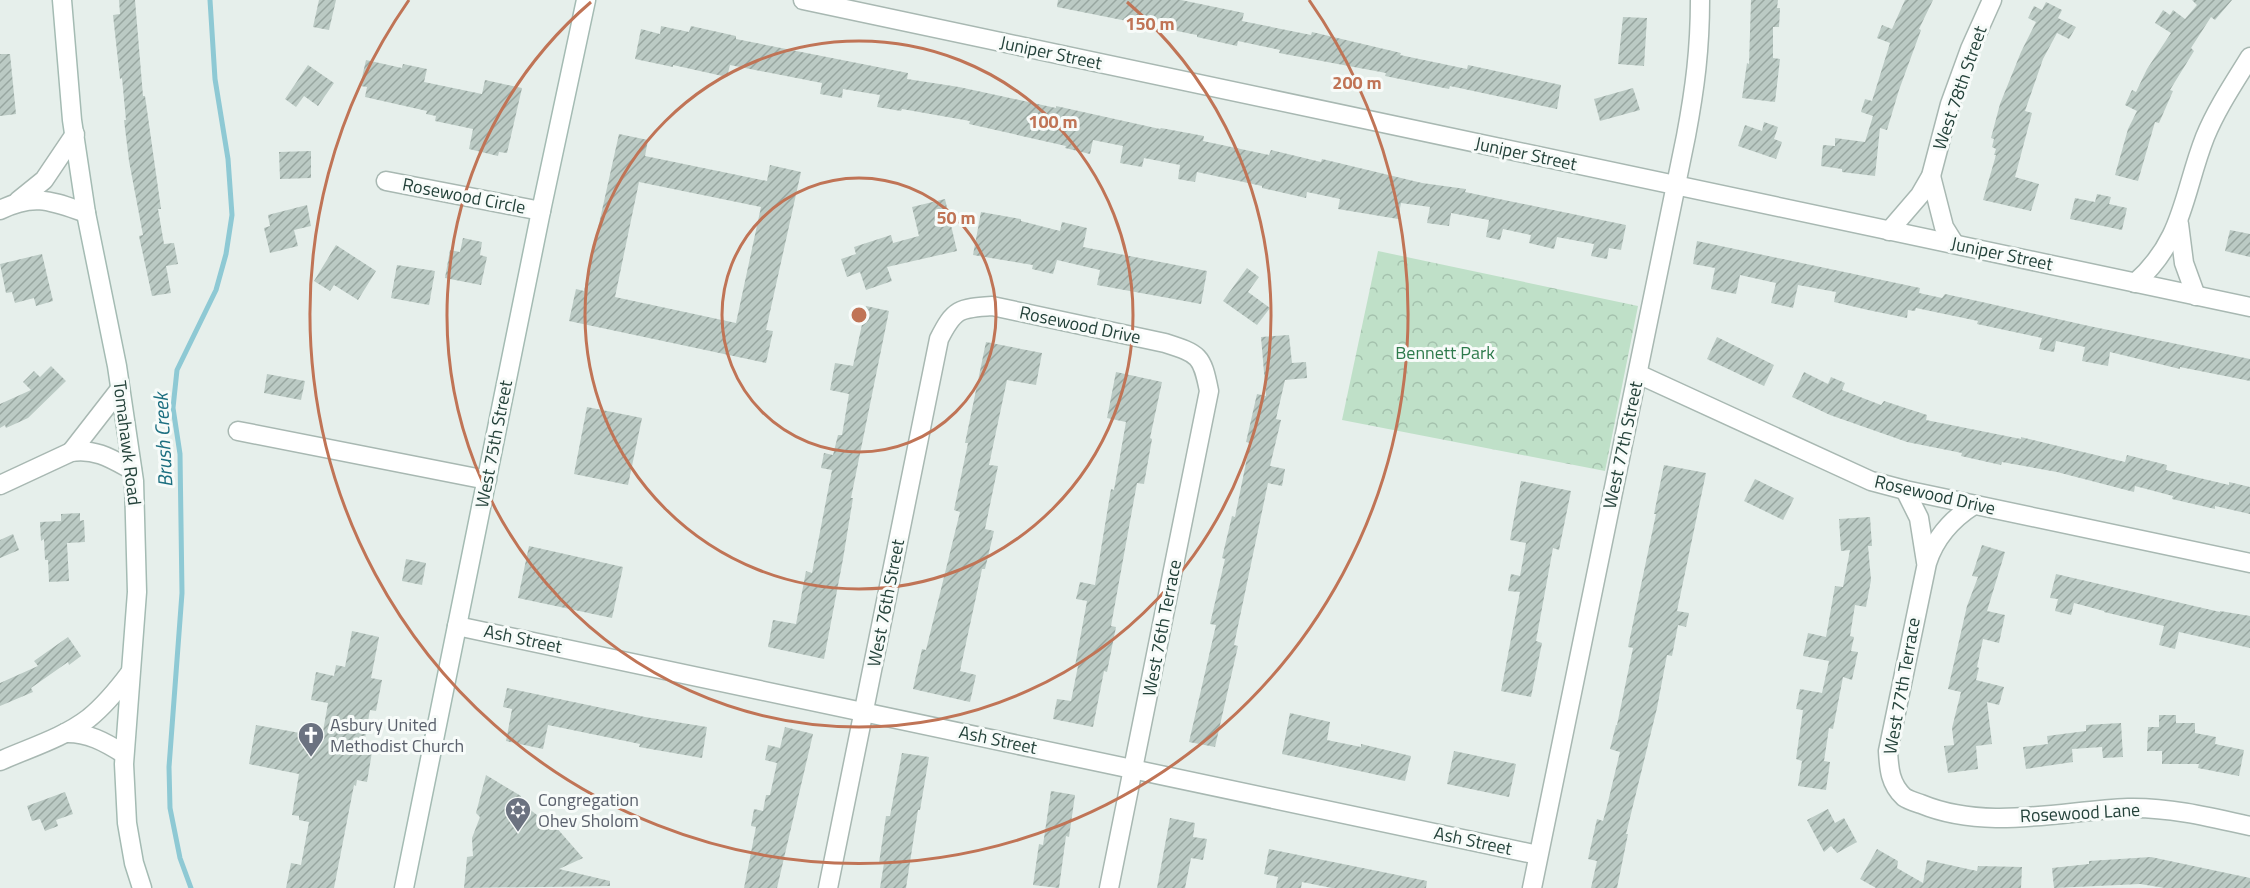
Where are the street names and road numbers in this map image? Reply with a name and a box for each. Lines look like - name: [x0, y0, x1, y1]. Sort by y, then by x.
- street label: West 78th Street: [1926, 21, 1994, 154]
- street label: Juniper Street: [998, 29, 1105, 77]
- street label: Juniper Street: [1473, 130, 1580, 178]
- street label: Rosewood Circle: [400, 170, 528, 221]
- street label: Juniper Street: [1949, 230, 2056, 278]
- street label: Rosewood Drive: [1017, 298, 1143, 351]
- street label: West 75th Street: [468, 377, 519, 510]
- street label: West 77th Street: [1596, 378, 1649, 511]
- street label: Tomahawk Road: [106, 379, 149, 507]
- street label: Rosewood Drive: [1872, 467, 1998, 522]
- street label: West 76th Street: [860, 536, 911, 669]
- street label: West 76th Terrace: [1135, 557, 1188, 699]
- street label: West 77th Terrace: [1876, 615, 1927, 757]
- street label: Ash Street: [482, 617, 565, 660]
- street label: Ash Street: [957, 718, 1040, 761]
- street label: Rosewood Lane: [2019, 796, 2141, 829]
- street label: Ash Street: [1432, 819, 1515, 862]

